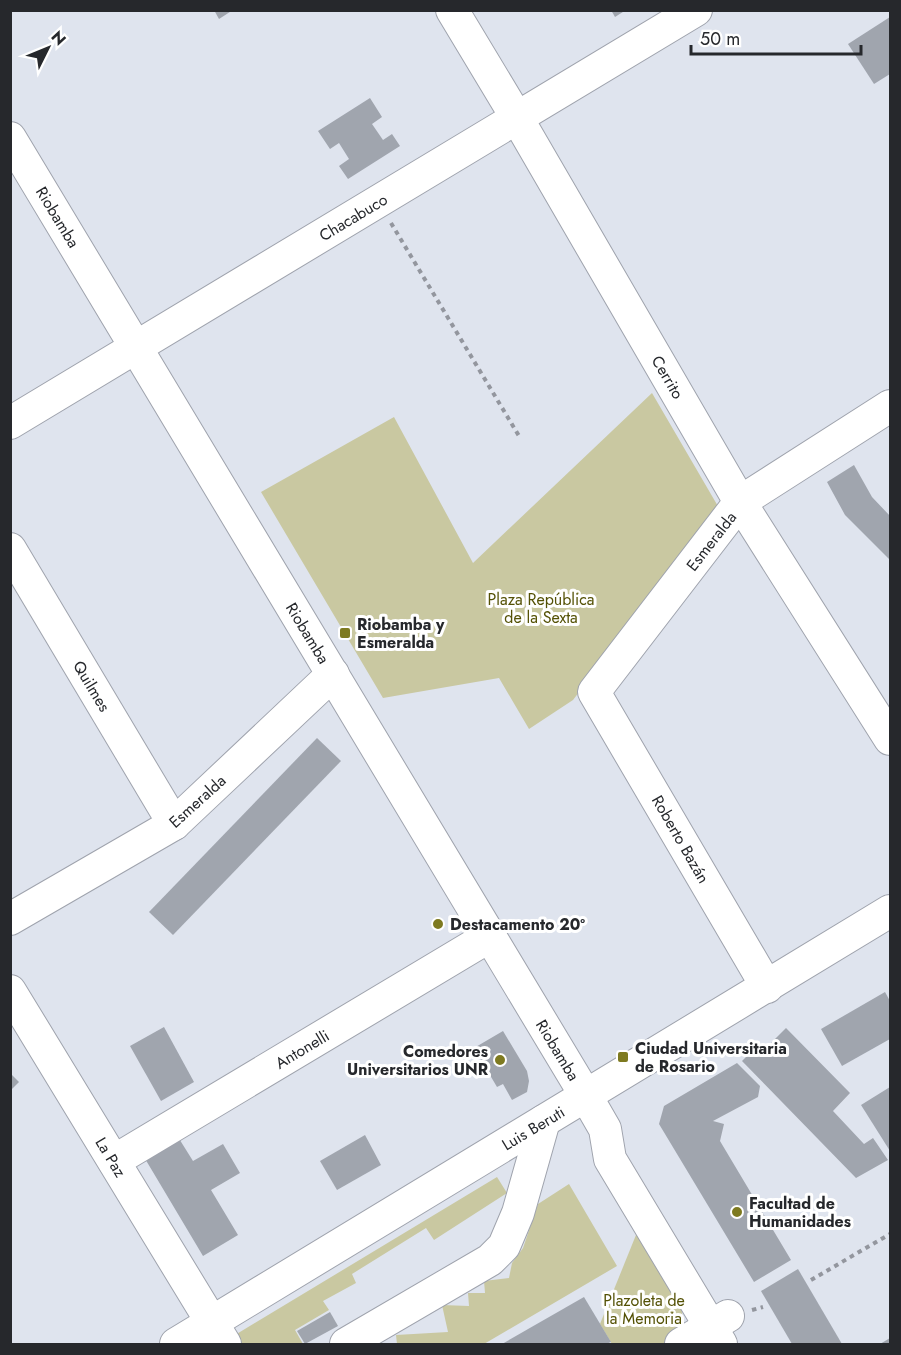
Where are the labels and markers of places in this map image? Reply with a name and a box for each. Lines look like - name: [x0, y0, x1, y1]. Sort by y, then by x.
- place label: Riobamba y Esmeralda: [357, 613, 445, 654]
- marker: Riobamba y Esmeralda: [338, 626, 352, 640]
- place label: Destacamento 20º: [450, 913, 585, 936]
- marker: Destacamento 20º: [431, 917, 445, 931]
- place label: Ciudad Universitaria de Rosario: [635, 1037, 787, 1078]
- place label: Comedores Universitarios UNR: [347, 1040, 489, 1081]
- marker: Ciudad Universitaria de Rosario: [616, 1050, 630, 1064]
- marker: Comedores Universitarios UNR: [493, 1053, 507, 1067]
- place label: Facultad de Humanidades: [749, 1192, 851, 1233]
- marker: Facultad de Humanidades: [730, 1205, 744, 1219]

